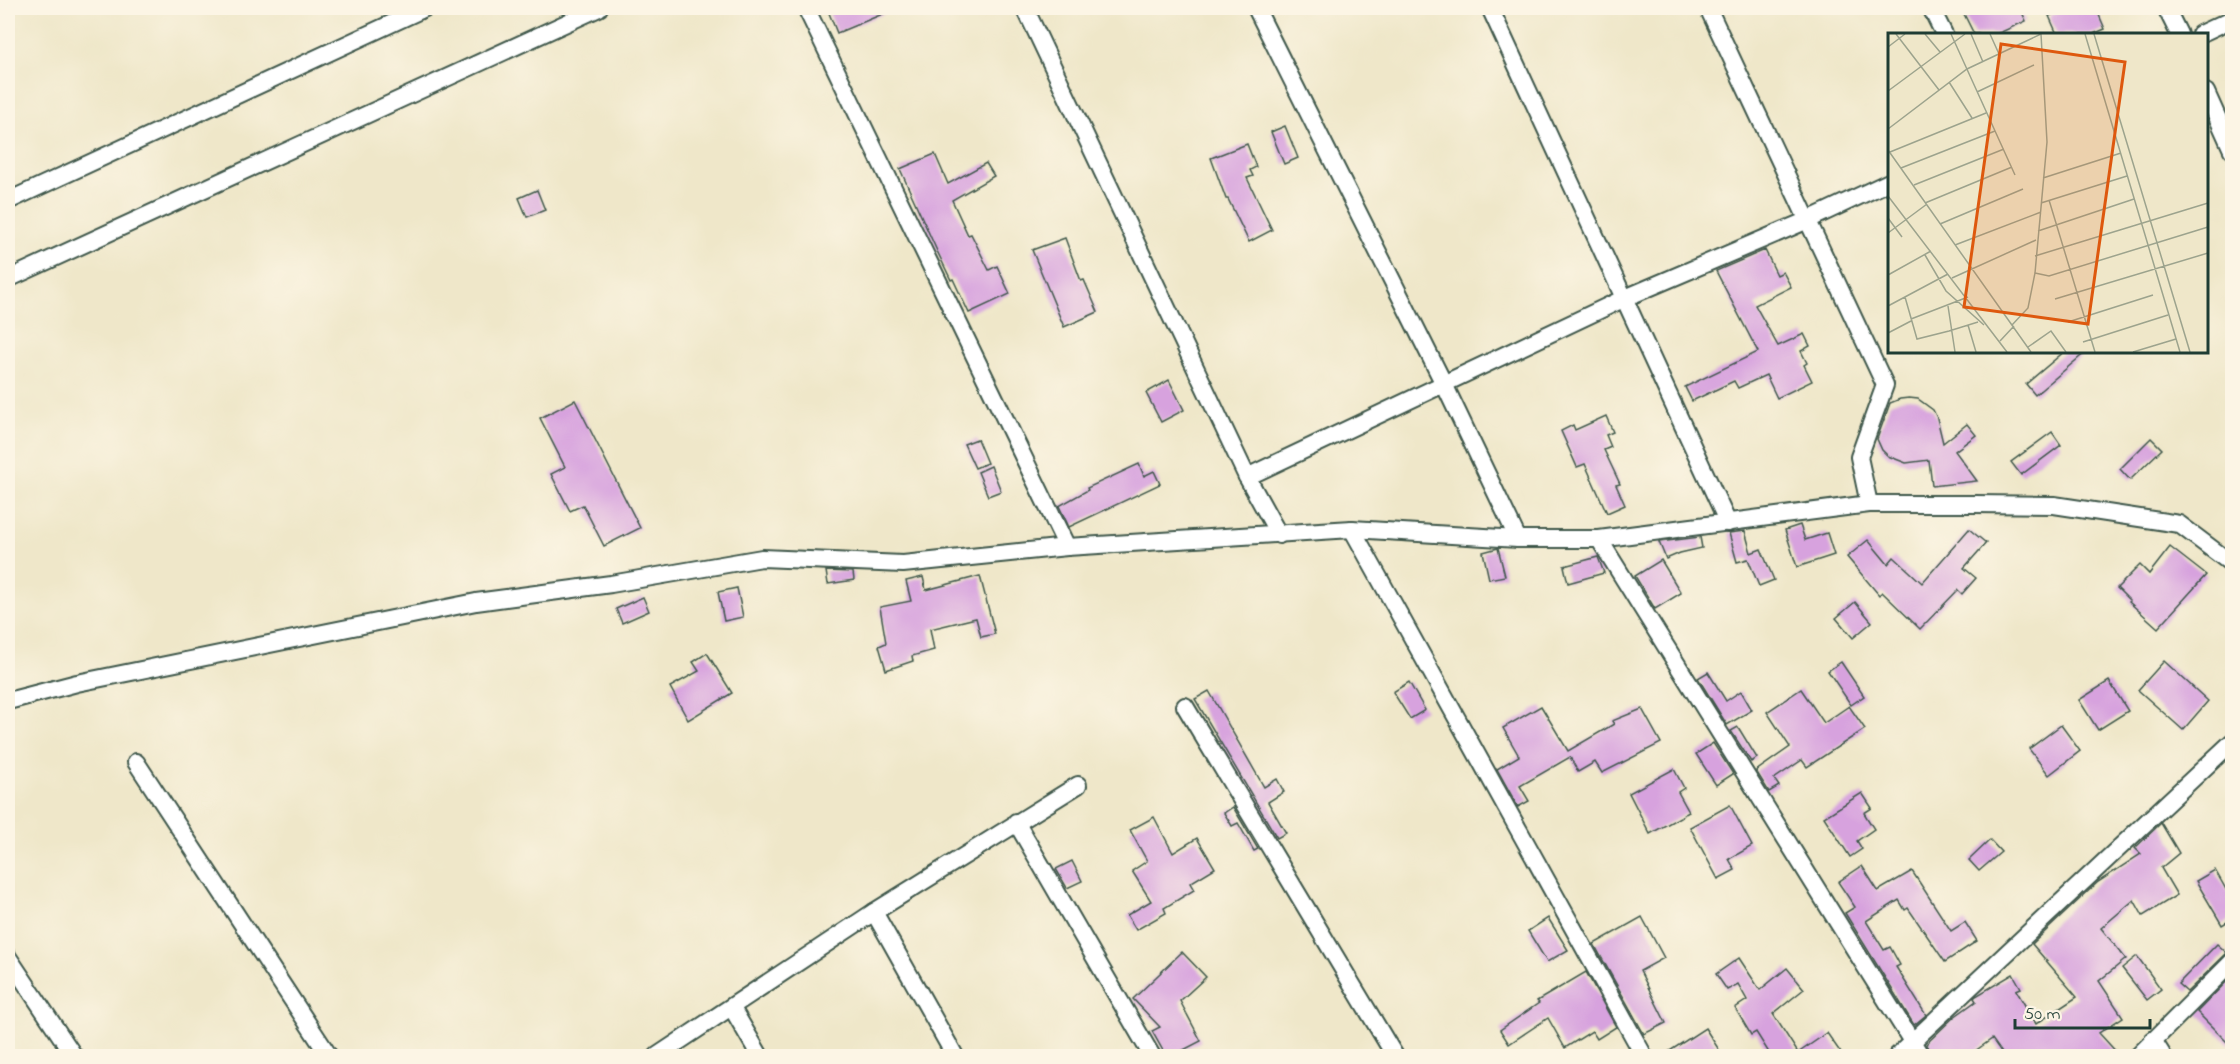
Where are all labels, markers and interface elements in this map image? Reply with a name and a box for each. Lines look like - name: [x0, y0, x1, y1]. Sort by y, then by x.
- inset map: [1888, 33, 2207, 352]
- scale bar: [2015, 992, 2150, 1030]
- text: 50 m: [2024, 1002, 2061, 1028]

